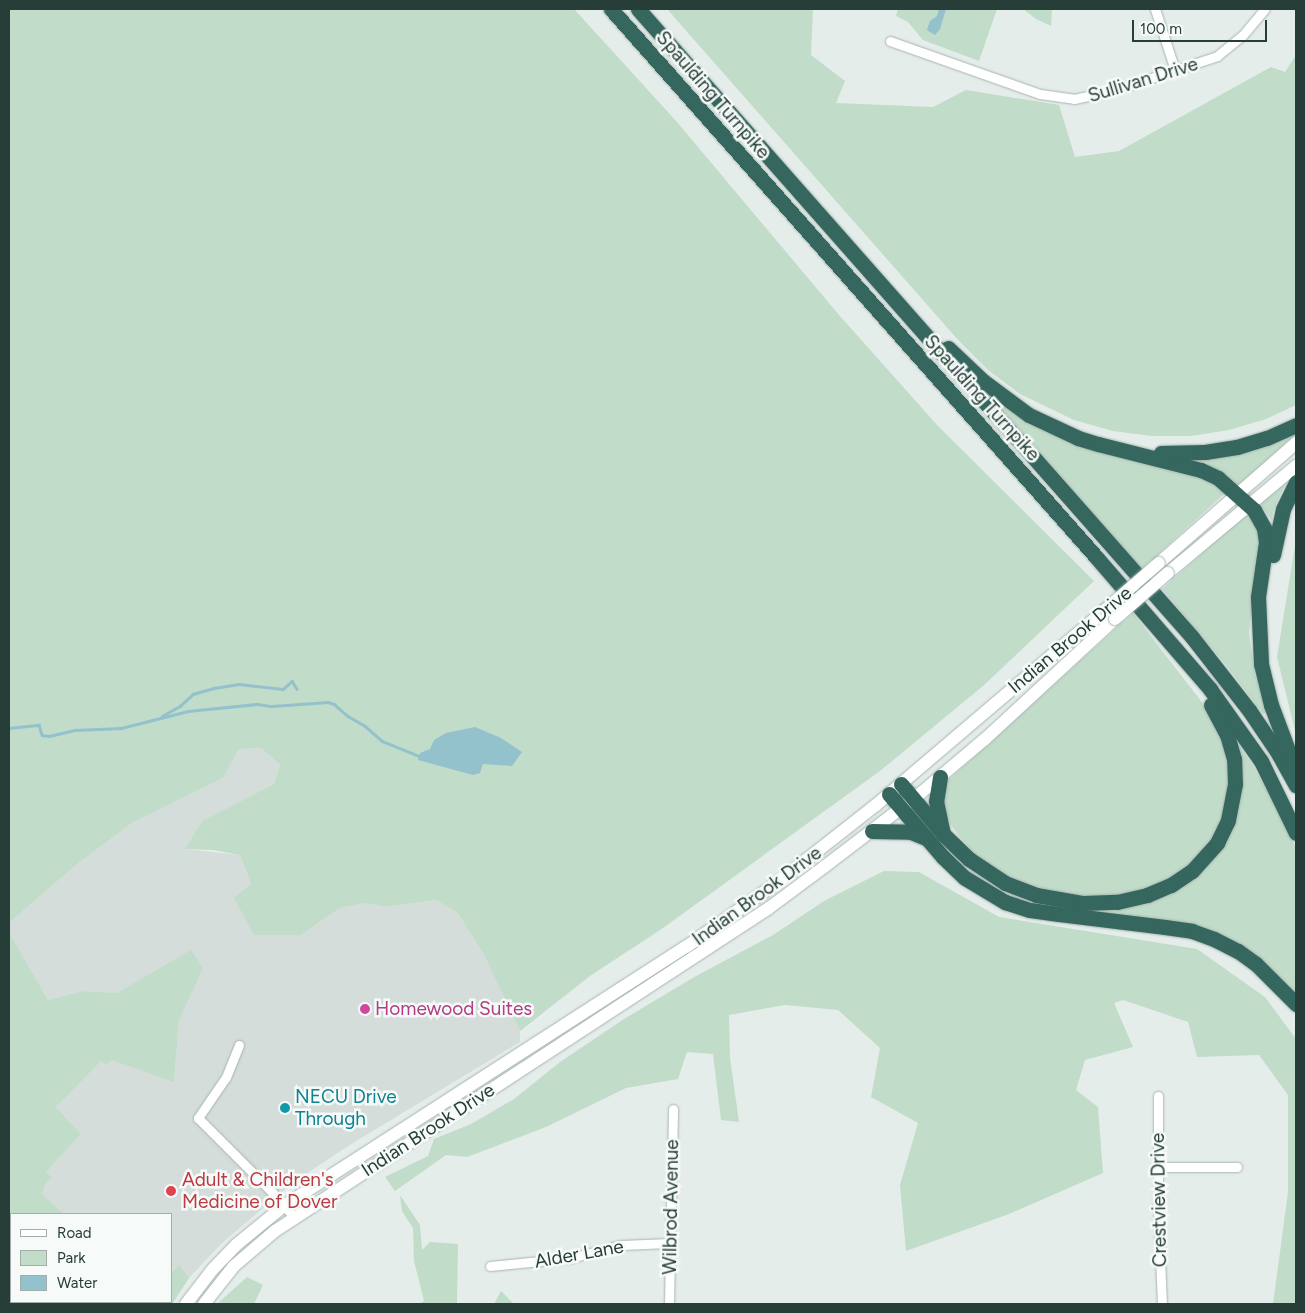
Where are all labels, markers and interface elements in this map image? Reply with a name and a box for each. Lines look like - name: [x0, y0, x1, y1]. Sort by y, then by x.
- scale bar: [1135, 10, 1270, 42]
- text: 100 m: [1140, 20, 1182, 38]
- street label: Spaulding Turnpike: [651, 27, 775, 163]
- street label: Sullivan Drive: [1085, 52, 1201, 108]
- street label: Spaulding Turnpike: [919, 330, 1045, 466]
- street label: Indian Brook Drive: [1004, 582, 1136, 698]
- street label: Indian Brook Drive: [688, 841, 826, 951]
- place label: Homewood Suites: [375, 998, 532, 1020]
- marker: Homewood Suites: [359, 1003, 371, 1015]
- street label: Indian Brook Drive: [357, 1078, 499, 1182]
- place label: NECU Drive Through: [295, 1086, 397, 1130]
- marker: NECU Drive Through: [279, 1102, 291, 1114]
- street label: Crestview Drive: [1146, 1133, 1172, 1267]
- street label: Wilbrod Avenue: [658, 1139, 684, 1275]
- place label: Adult & Children's Medicine of Dover: [182, 1169, 337, 1213]
- marker: Adult & Children's Medicine of Dover: [164, 1184, 178, 1198]
- legend: [10, 1213, 172, 1303]
- text: Road: [57, 1224, 92, 1242]
- street label: Alder Lane: [533, 1235, 625, 1273]
- text: Park: [57, 1249, 86, 1267]
- text: Water: [57, 1274, 97, 1292]

